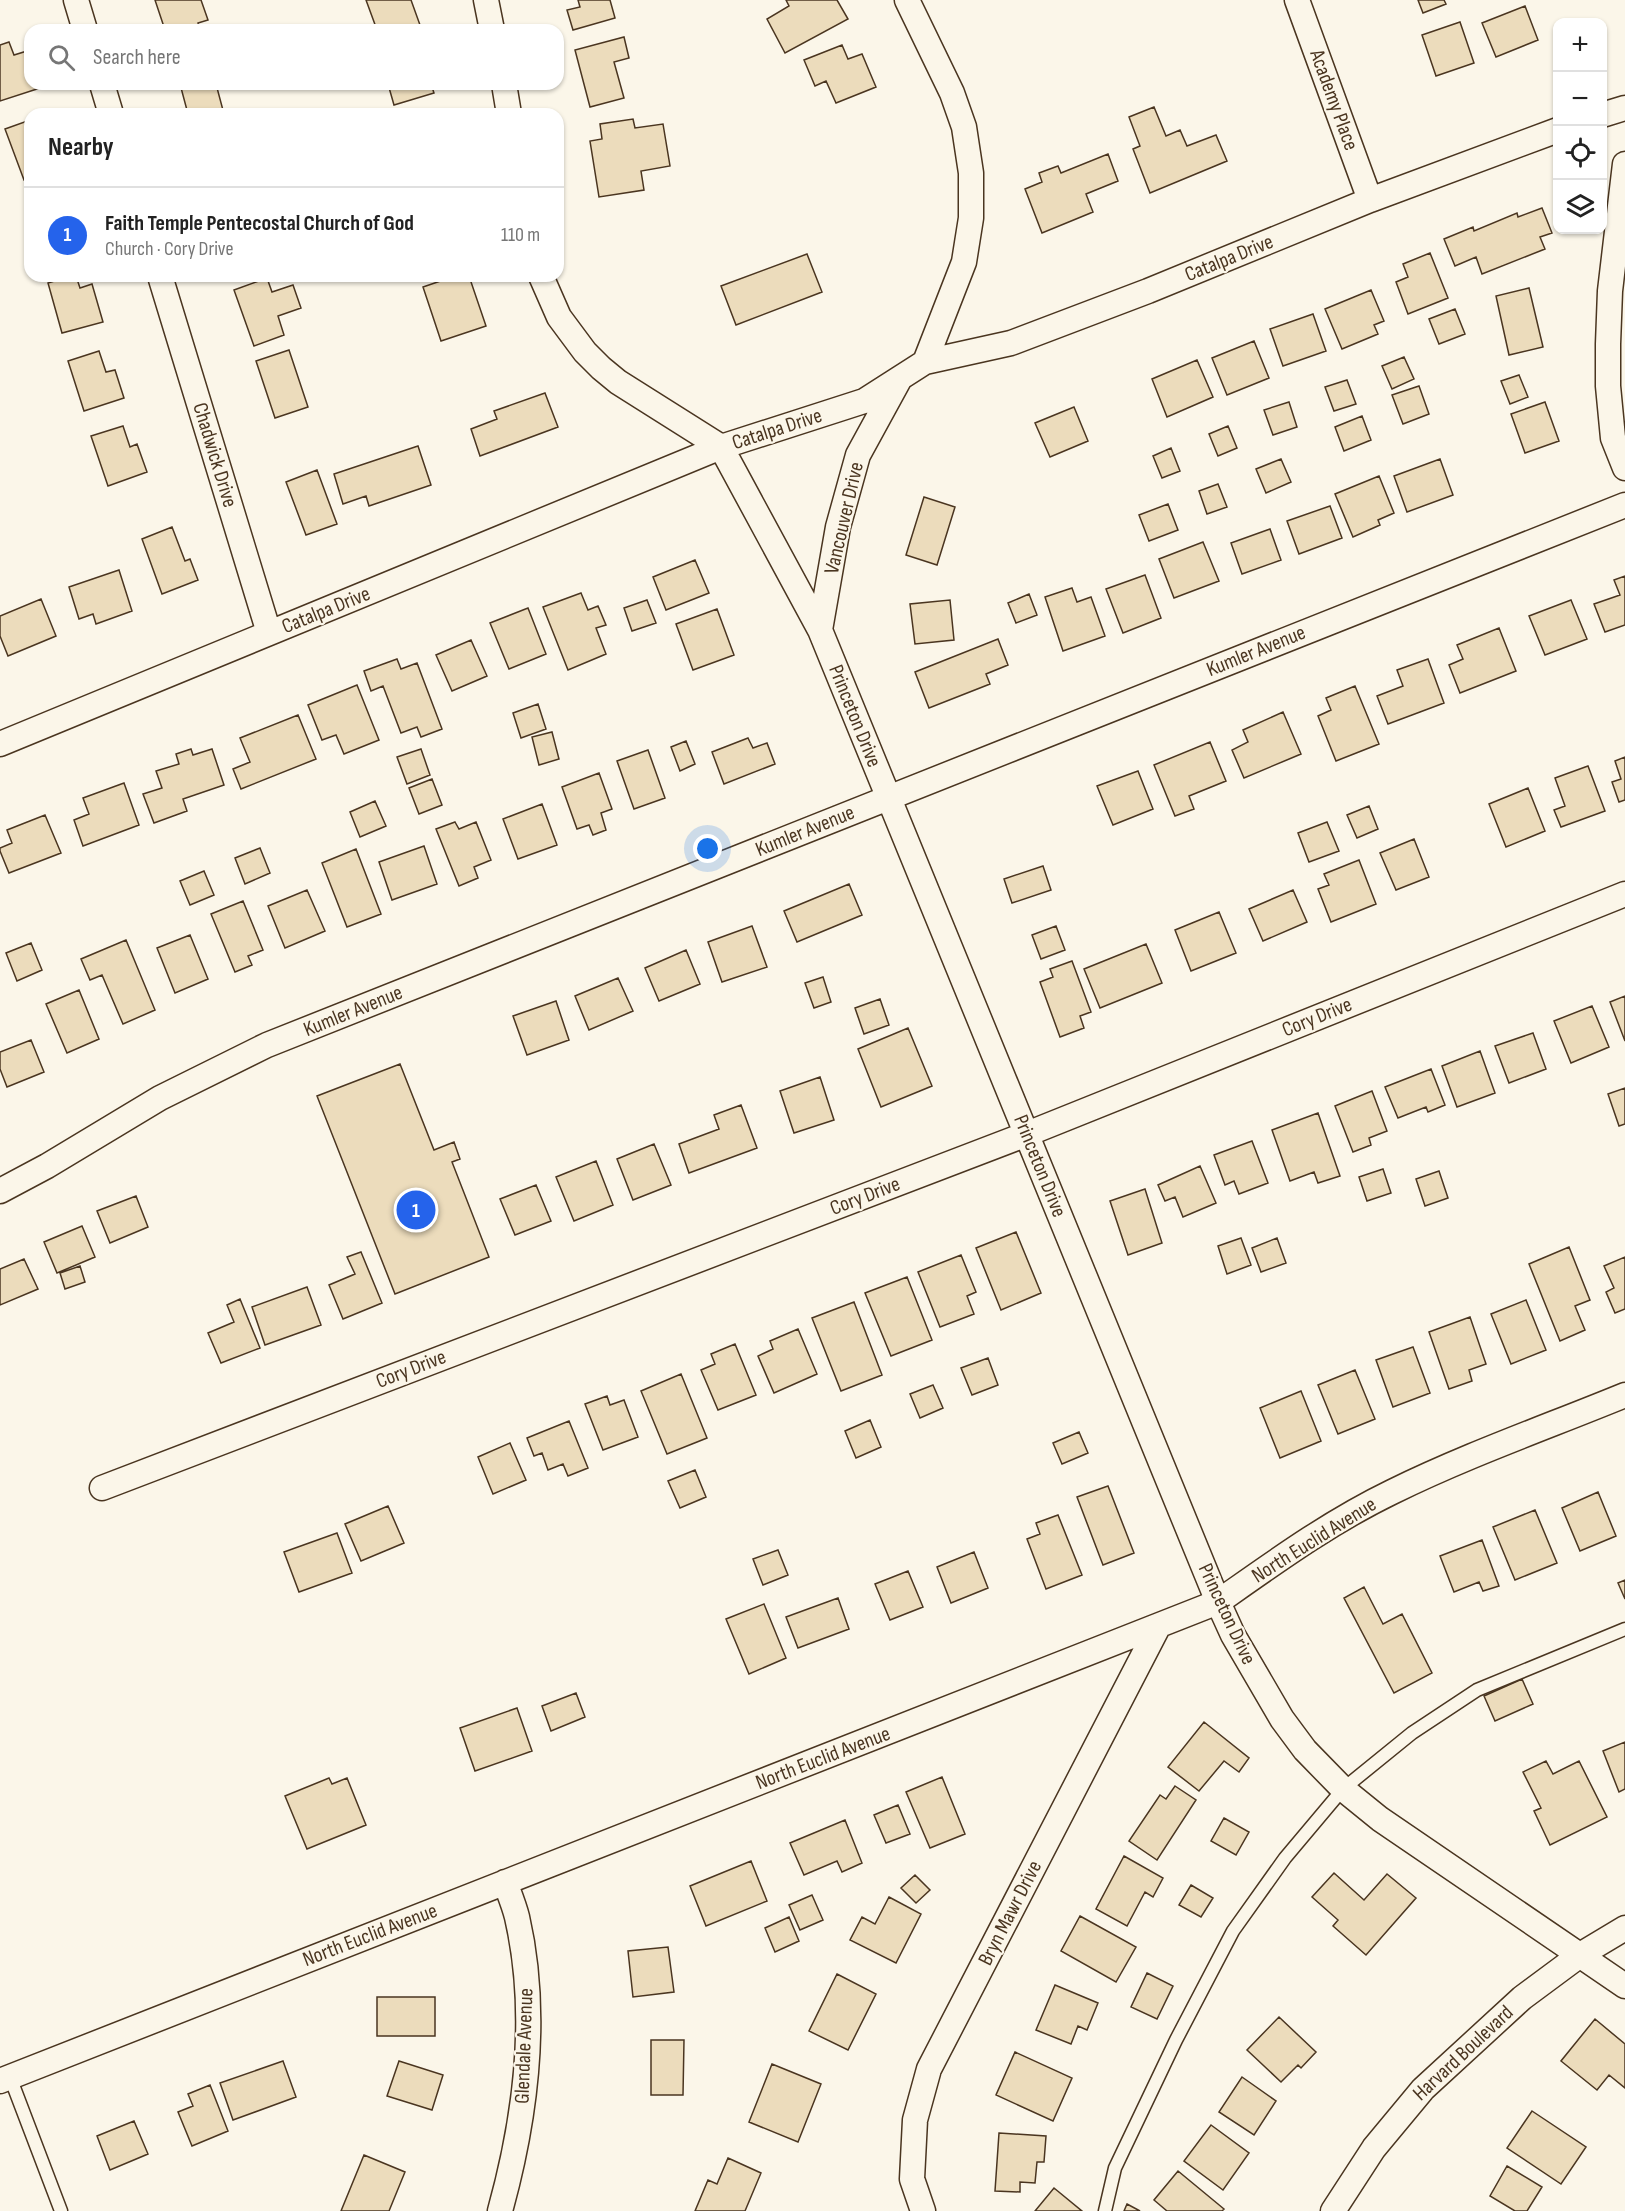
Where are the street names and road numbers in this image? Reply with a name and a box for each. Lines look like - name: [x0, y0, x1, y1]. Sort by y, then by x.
- street label: Academy Place: [1304, 45, 1364, 154]
- street label: Catalpa Drive: [1181, 229, 1277, 287]
- street label: Chadwick Drive: [187, 400, 243, 510]
- street label: Catalpa Drive: [729, 403, 825, 455]
- street label: Vancouver Drive: [819, 460, 869, 576]
- street label: Catalpa Drive: [278, 581, 374, 639]
- street label: Kumler Avenue: [1203, 620, 1309, 682]
- street label: Princeton Drive: [823, 661, 887, 771]
- street label: Kumler Avenue: [752, 800, 858, 862]
- street label: Kumler Avenue: [300, 980, 406, 1042]
- street label: Cory Drive: [1278, 992, 1356, 1042]
- street label: Princeton Drive: [1008, 1111, 1072, 1221]
- street label: Cory Drive: [826, 1171, 904, 1221]
- street label: Cory Drive: [372, 1344, 450, 1394]
- street label: North Euclid Avenue: [1247, 1492, 1381, 1588]
- street label: Princeton Drive: [1193, 1560, 1261, 1668]
- street label: North Euclid Avenue: [752, 1721, 894, 1795]
- street label: Bryn Mawr Drive: [973, 1856, 1047, 1970]
- street label: North Euclid Avenue: [299, 1898, 441, 1972]
- street label: Glendale Avenue: [509, 1988, 539, 2104]
- street label: Harvard Boulevard: [1408, 2000, 1518, 2106]

